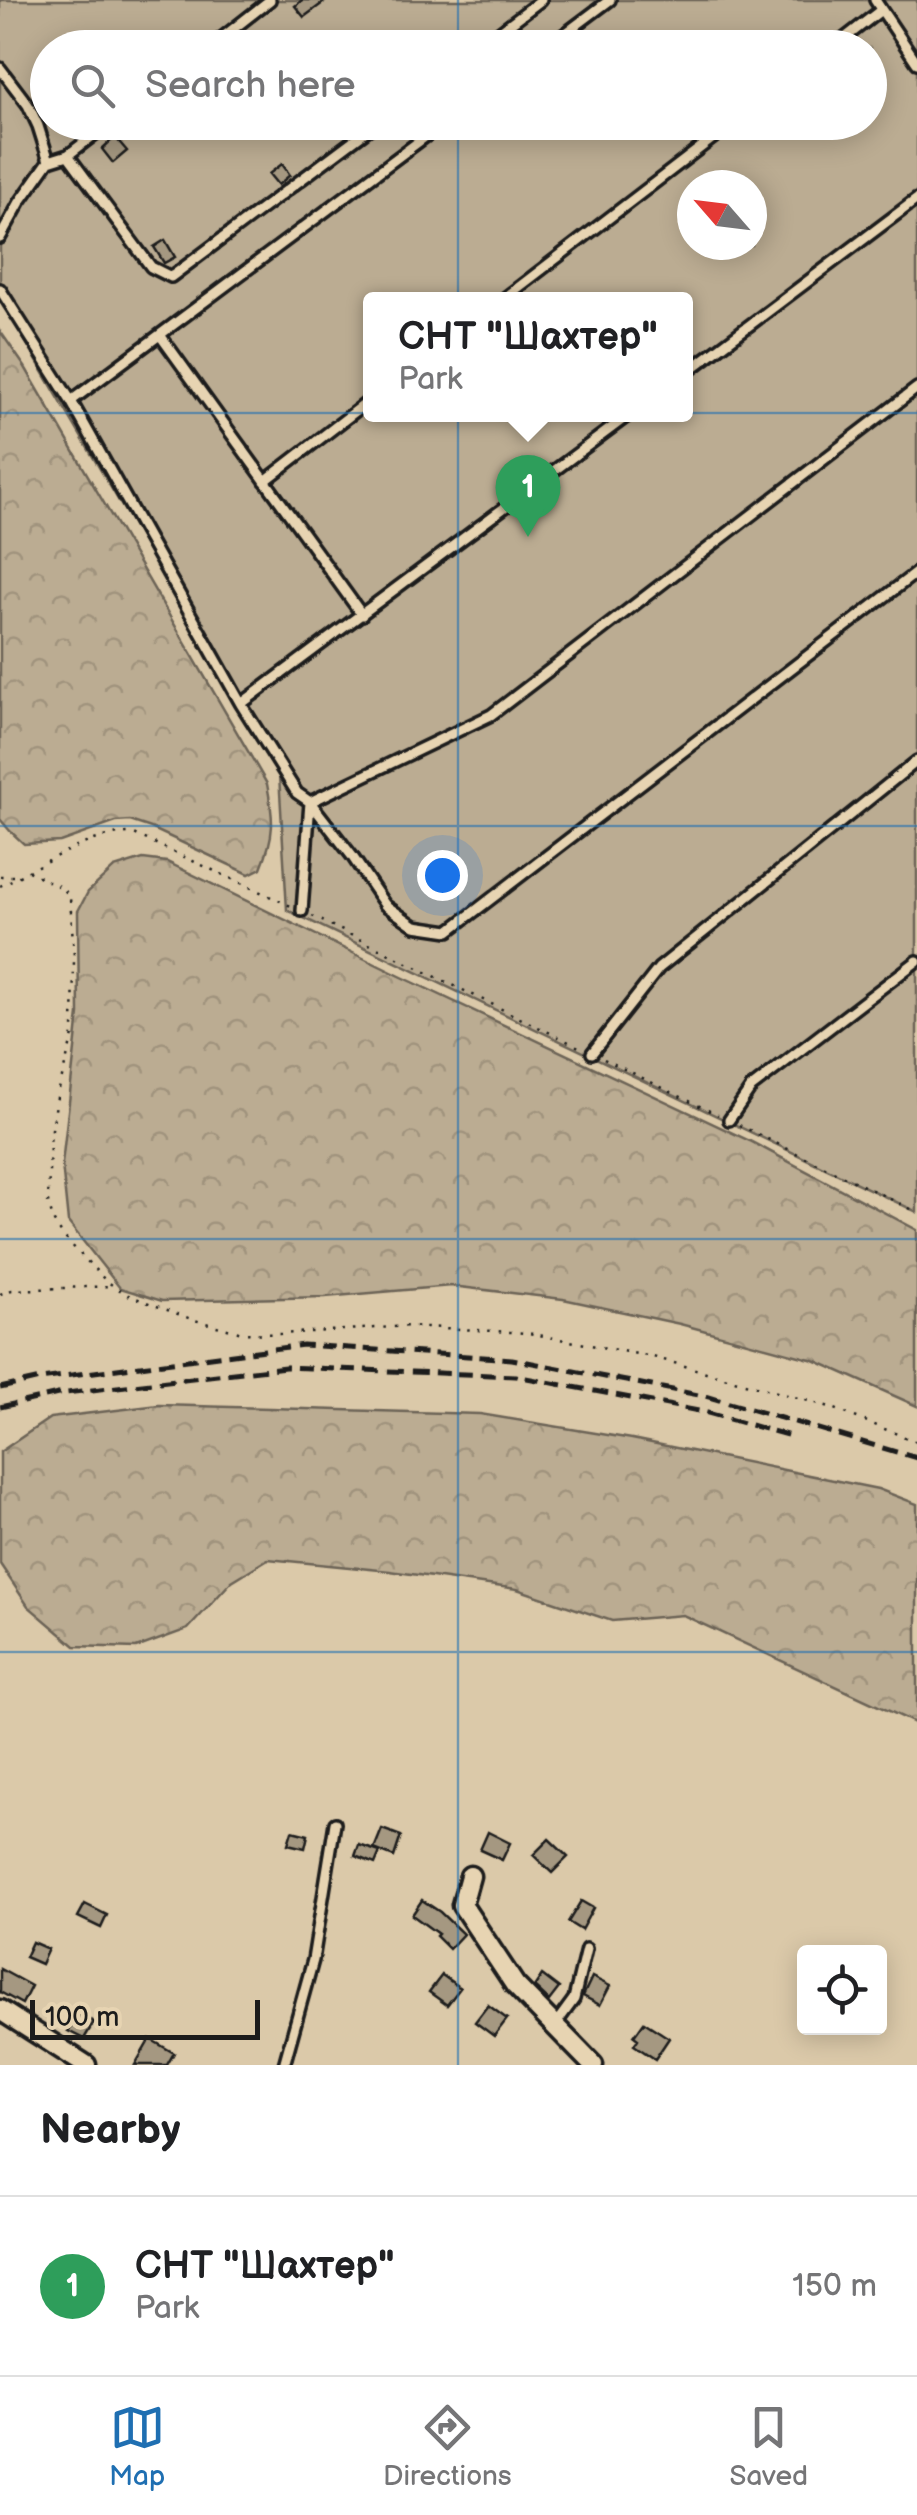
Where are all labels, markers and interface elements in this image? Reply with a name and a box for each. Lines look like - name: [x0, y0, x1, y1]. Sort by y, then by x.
- search box: [30, 30, 887, 140]
- icon: search: [65, 58, 120, 113]
- text: Search here: [145, 63, 356, 108]
- north arrow: [677, 170, 767, 260]
- popup: [363, 292, 693, 422]
- text: СНТ "Шахтер": [398, 315, 658, 360]
- text: Park: [398, 360, 462, 399]
- pin: 1: [496, 454, 560, 537]
- your location: [417, 850, 468, 901]
- map controls: [797, 1945, 887, 2035]
- button: locate: [797, 1945, 887, 2035]
- scale bar: [30, 1995, 260, 2040]
- text: 100 m: [45, 2001, 119, 2034]
- text: Nearby: [40, 2105, 180, 2156]
- text: СНТ "Шахтер": [135, 2244, 394, 2289]
- text: 1: [66, 2267, 79, 2306]
- text: 150 m: [792, 2267, 877, 2306]
- text: Park: [135, 2289, 199, 2328]
- tab: Map: [109, 2400, 165, 2493]
- tab: Directions: [383, 2400, 512, 2493]
- tab: Saved: [730, 2400, 808, 2493]

